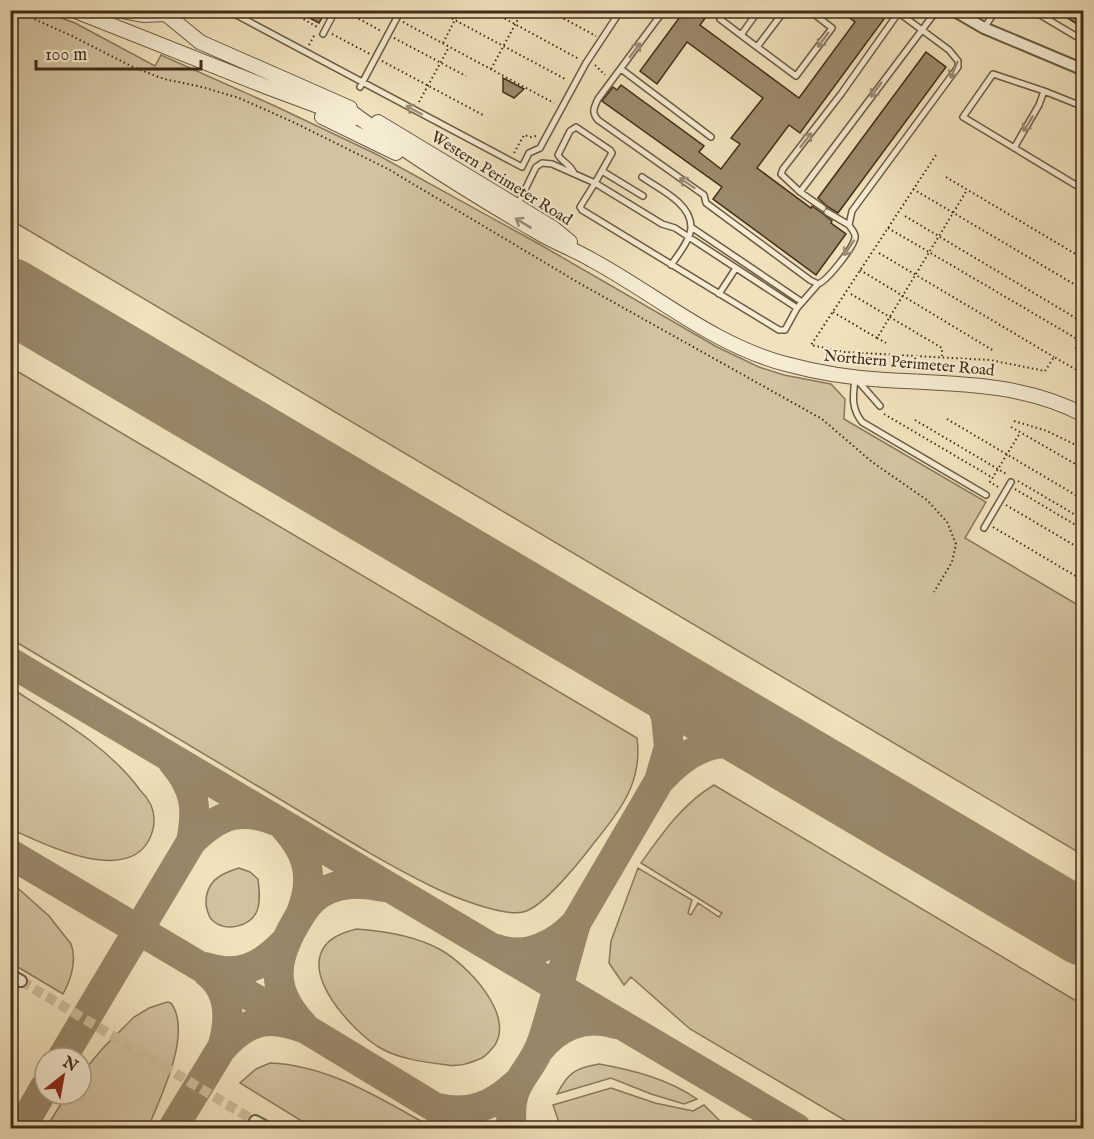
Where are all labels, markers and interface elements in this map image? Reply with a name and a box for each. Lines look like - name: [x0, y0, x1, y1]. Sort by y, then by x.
- one-way arrow: [816, 32, 829, 48]
- scale bar: [36, 33, 201, 71]
- one-way arrow: [629, 42, 642, 58]
- text: 100 m: [45, 44, 87, 67]
- one-way arrow: [948, 61, 959, 79]
- one-way arrow: [870, 82, 882, 98]
- one-way arrow: [406, 104, 424, 115]
- one-way arrow: [1021, 115, 1033, 132]
- street label: Western Perimeter Road: [427, 127, 576, 231]
- one-way arrow: [799, 132, 812, 148]
- one-way arrow: [679, 177, 696, 189]
- one-way arrow: [515, 216, 532, 228]
- one-way arrow: [842, 240, 855, 257]
- street label: Northern Perimeter Road: [823, 347, 996, 381]
- north arrow: [33, 1046, 93, 1106]
- text: N: [58, 1052, 81, 1077]

